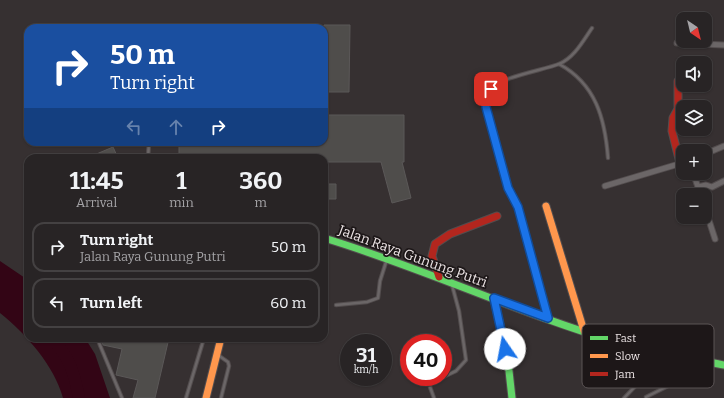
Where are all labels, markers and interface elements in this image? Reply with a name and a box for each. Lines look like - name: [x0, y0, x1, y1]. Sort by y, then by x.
- north arrow: [676, 12, 712, 48]
- map controls: [676, 12, 712, 224]
- text: 50 m: [110, 38, 175, 71]
- icon: right: [44, 40, 96, 92]
- button: sound: [676, 56, 712, 92]
- text: Turn right: [110, 72, 195, 94]
- pin: [474, 72, 508, 106]
- icon: arrive: [480, 78, 502, 100]
- button: layers: [676, 100, 712, 136]
- icon: left: [123, 116, 145, 138]
- icon: ahead: [165, 116, 187, 138]
- icon: right: [207, 116, 229, 138]
- button: +: [676, 144, 712, 180]
- text: 11:45: [70, 167, 124, 195]
- text: 1: [176, 167, 187, 195]
- text: 360: [239, 167, 282, 195]
- button: −: [676, 188, 712, 224]
- text: Arrival: [76, 195, 117, 210]
- text: min: [169, 195, 194, 210]
- text: m: [255, 195, 267, 210]
- street label: Jalan Raya Gunung Putri: [335, 221, 489, 291]
- text: Turn right: [80, 231, 153, 249]
- icon: right: [46, 236, 68, 258]
- text: 50 m: [271, 238, 306, 256]
- text: Jalan Raya Gunung Putri: [80, 249, 226, 264]
- icon: left: [46, 292, 68, 314]
- text: Turn left: [80, 294, 142, 312]
- text: 60 m: [270, 294, 306, 312]
- legend: [582, 324, 714, 388]
- position arrow: [484, 328, 526, 370]
- text: Fast: [615, 332, 636, 345]
- speed limit sign: 40: [400, 334, 452, 386]
- text: 31: [356, 343, 376, 367]
- text: Slow: [615, 350, 640, 363]
- text: km/h: [354, 364, 378, 376]
- text: Jam: [614, 368, 635, 381]

